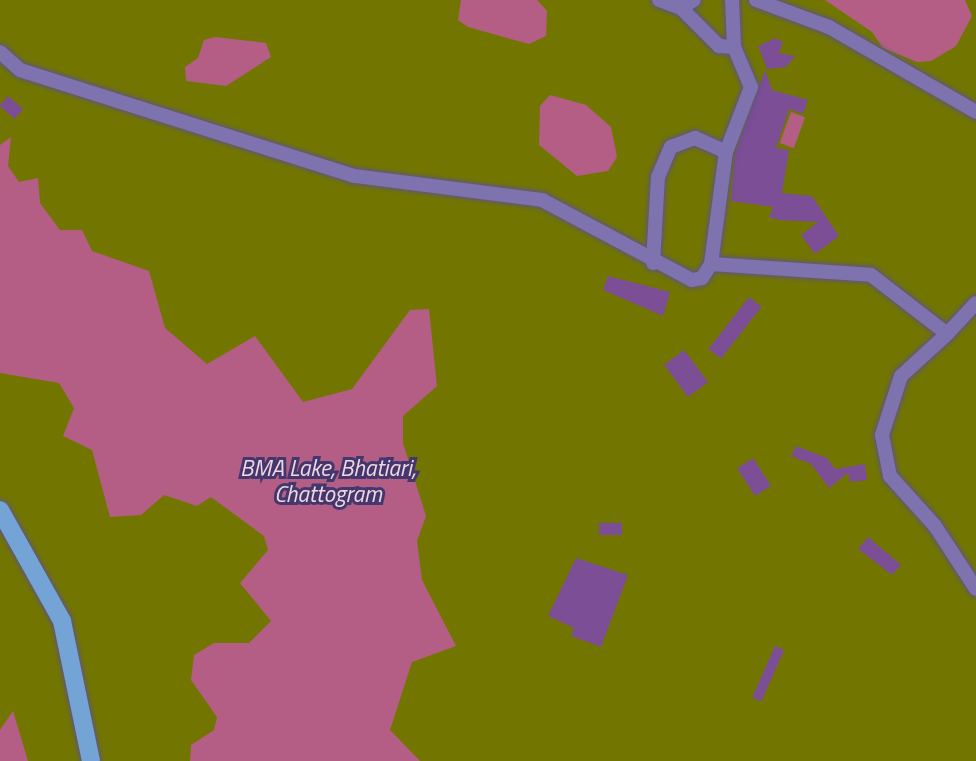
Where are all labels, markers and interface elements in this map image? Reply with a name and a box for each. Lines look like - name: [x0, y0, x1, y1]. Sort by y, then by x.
- water label: BMA Lake, Bhatiari, Chattogram: [240, 454, 416, 508]

